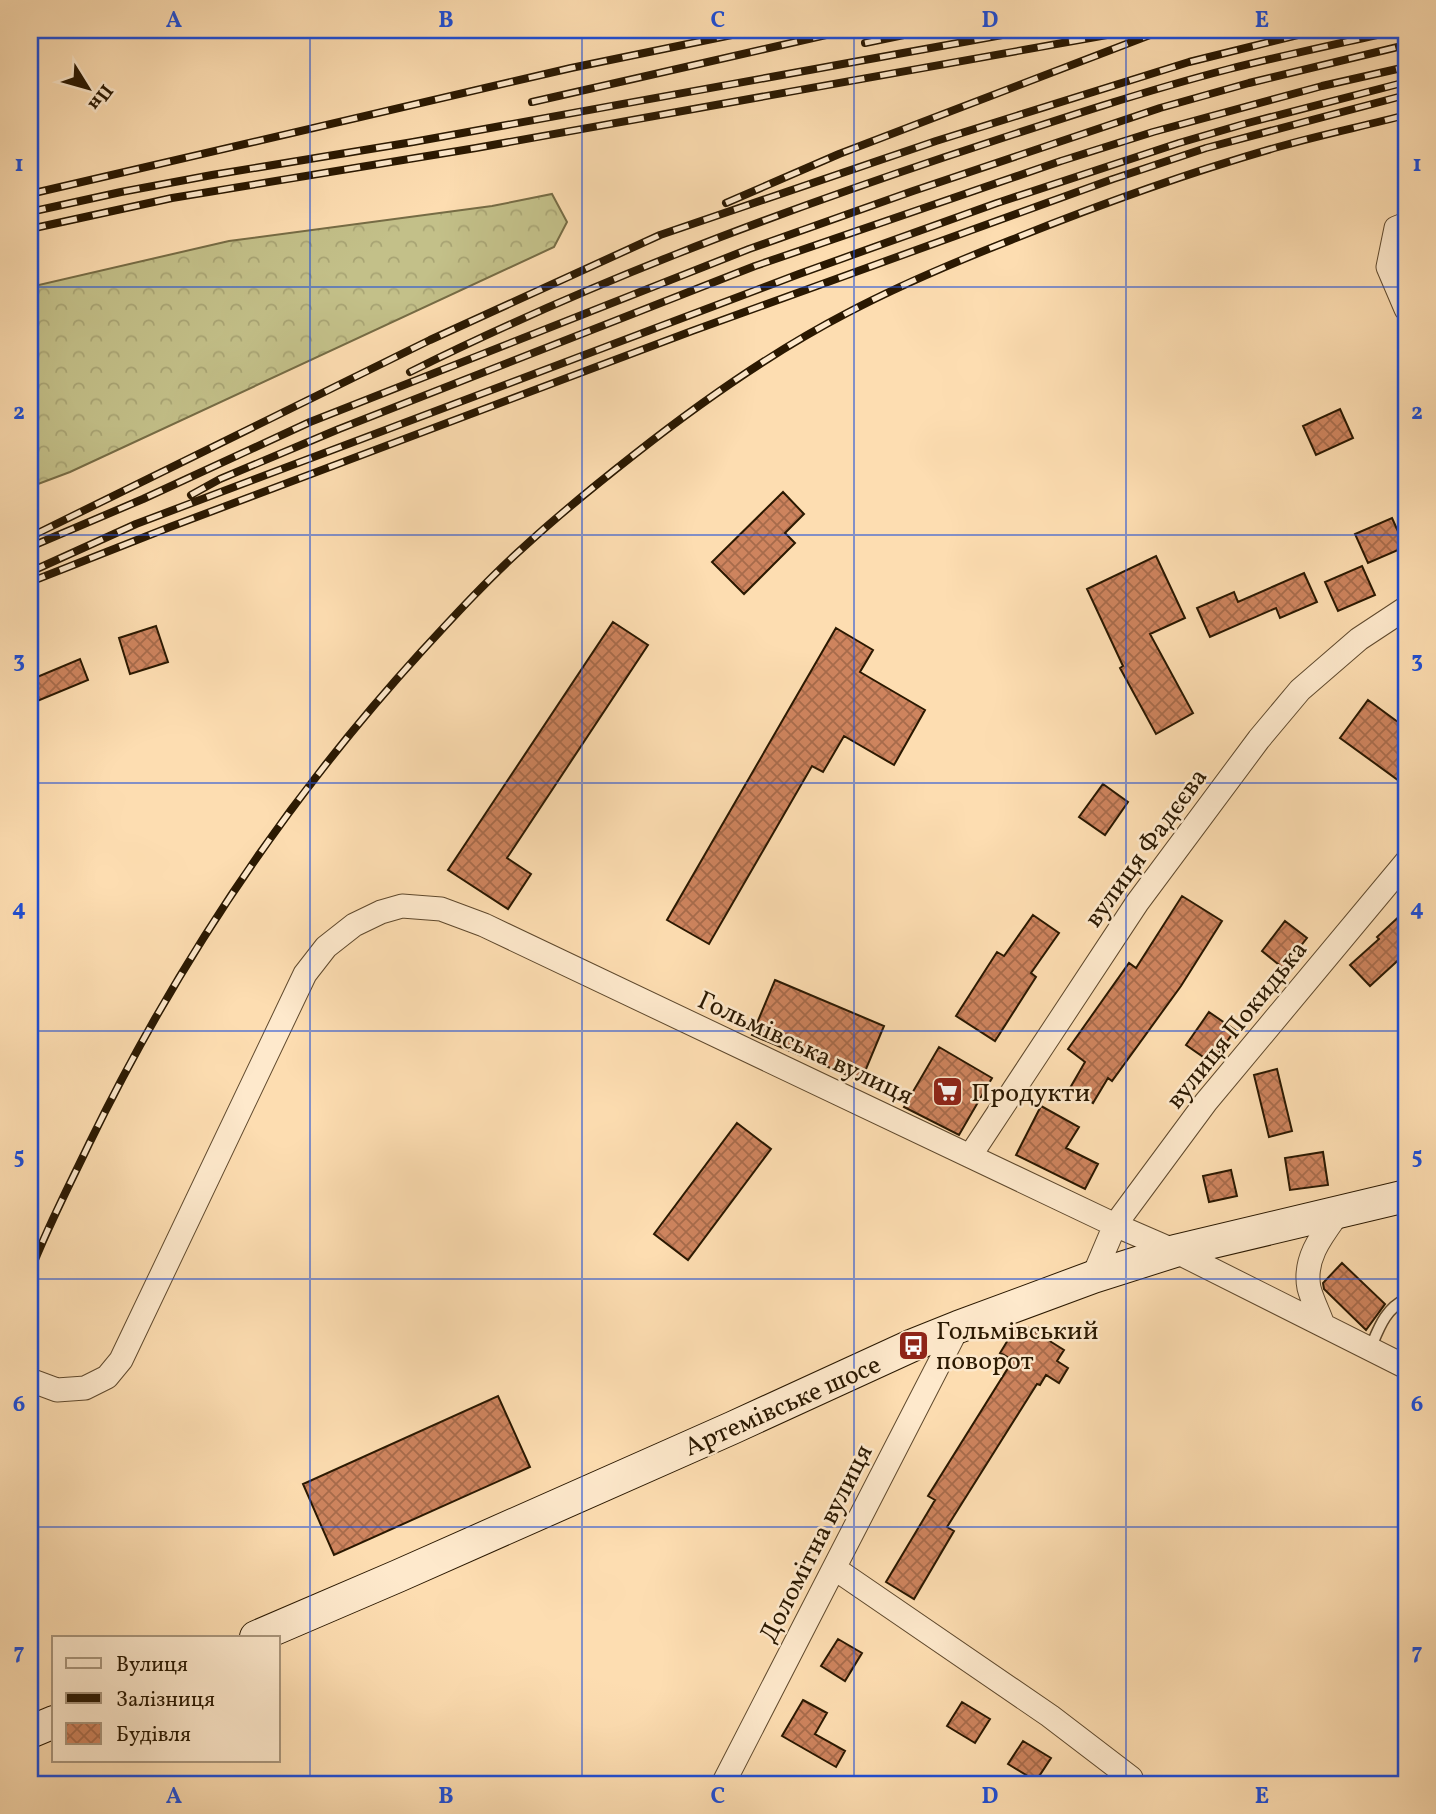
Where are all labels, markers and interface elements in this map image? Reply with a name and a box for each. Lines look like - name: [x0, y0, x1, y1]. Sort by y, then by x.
- text: A: [166, 5, 182, 37]
- text: B: [438, 5, 454, 37]
- text: C: [711, 5, 725, 37]
- text: D: [982, 5, 999, 37]
- text: E: [1255, 5, 1269, 37]
- north arrow: [52, 52, 122, 122]
- text: Пн: [81, 78, 118, 116]
- text: 1: [14, 149, 24, 181]
- text: 1: [1412, 149, 1422, 181]
- text: 2: [13, 397, 25, 429]
- text: 2: [1411, 397, 1423, 429]
- text: 3: [13, 645, 25, 677]
- text: 3: [1411, 645, 1423, 677]
- street label: вулиця Фадєєва: [1077, 761, 1217, 935]
- text: 4: [12, 893, 26, 925]
- text: 4: [1410, 893, 1424, 925]
- street label: вулиця Покидька: [1158, 933, 1317, 1117]
- street label: Гольмівська вулиця: [691, 983, 919, 1115]
- supermarket icon: Продукти: [931, 1075, 965, 1109]
- place label: Продукти: [971, 1076, 1090, 1112]
- text: 5: [13, 1141, 25, 1173]
- text: 5: [1411, 1141, 1423, 1173]
- place label: Гольмівський поворот: [936, 1314, 1099, 1380]
- bus stop icon: Гольмівський поворот: [896, 1328, 930, 1362]
- street label: Артемівське шосе: [679, 1347, 887, 1466]
- text: 6: [13, 1389, 25, 1421]
- text: 6: [1411, 1389, 1423, 1421]
- street label: Доломітна вулиця: [751, 1439, 882, 1649]
- legend: [52, 1636, 280, 1762]
- text: 7: [14, 1637, 25, 1669]
- text: 7: [1412, 1637, 1423, 1669]
- text: Вулиця: [116, 1651, 188, 1680]
- text: Залізниця: [116, 1686, 215, 1715]
- text: Будівля: [116, 1721, 191, 1750]
- text: A: [166, 1781, 182, 1813]
- text: B: [438, 1781, 454, 1813]
- text: C: [711, 1781, 725, 1813]
- text: D: [982, 1781, 999, 1813]
- text: E: [1255, 1781, 1269, 1813]

